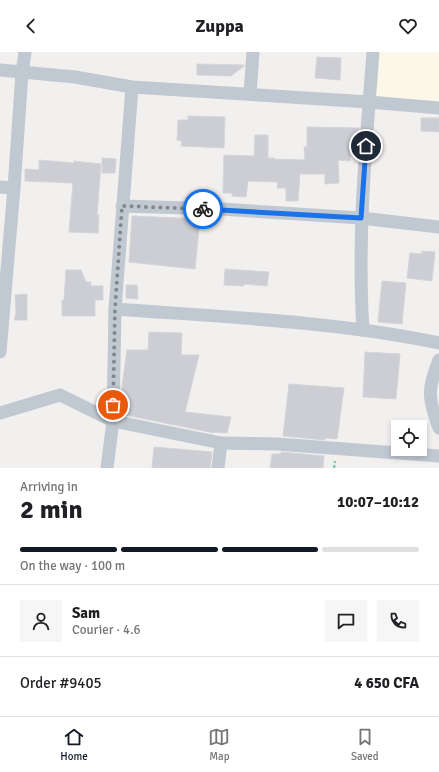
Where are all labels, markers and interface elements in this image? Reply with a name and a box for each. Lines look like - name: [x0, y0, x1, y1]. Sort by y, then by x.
- icon: back: [20, 15, 42, 37]
- text: Zuppa: [195, 15, 244, 37]
- icon: heart: [397, 15, 419, 37]
- pin: [349, 129, 383, 163]
- icon: home: [355, 135, 377, 157]
- courier: [183, 189, 223, 229]
- icon: bike: [192, 198, 214, 220]
- pin: [96, 388, 130, 422]
- icon: bag: [102, 394, 124, 416]
- map controls: [391, 420, 427, 456]
- button: locate: [391, 420, 427, 456]
- text: Arriving in: [20, 479, 78, 495]
- text: 10:07–10:12: [337, 493, 419, 511]
- text: 2 min: [20, 494, 83, 526]
- text: On the way · 100 m: [20, 558, 125, 574]
- button: person: [20, 600, 62, 642]
- button: chat: [325, 600, 367, 642]
- button: phone: [377, 600, 419, 642]
- text: Sam: [72, 604, 100, 622]
- text: Courier · 4.6: [72, 622, 141, 638]
- text: Order #9405: [20, 674, 102, 692]
- text: 4 650 CFA: [354, 674, 419, 692]
- tab: Home: [60, 726, 88, 763]
- tab: Map: [208, 726, 230, 763]
- tab: Saved: [351, 726, 379, 763]

